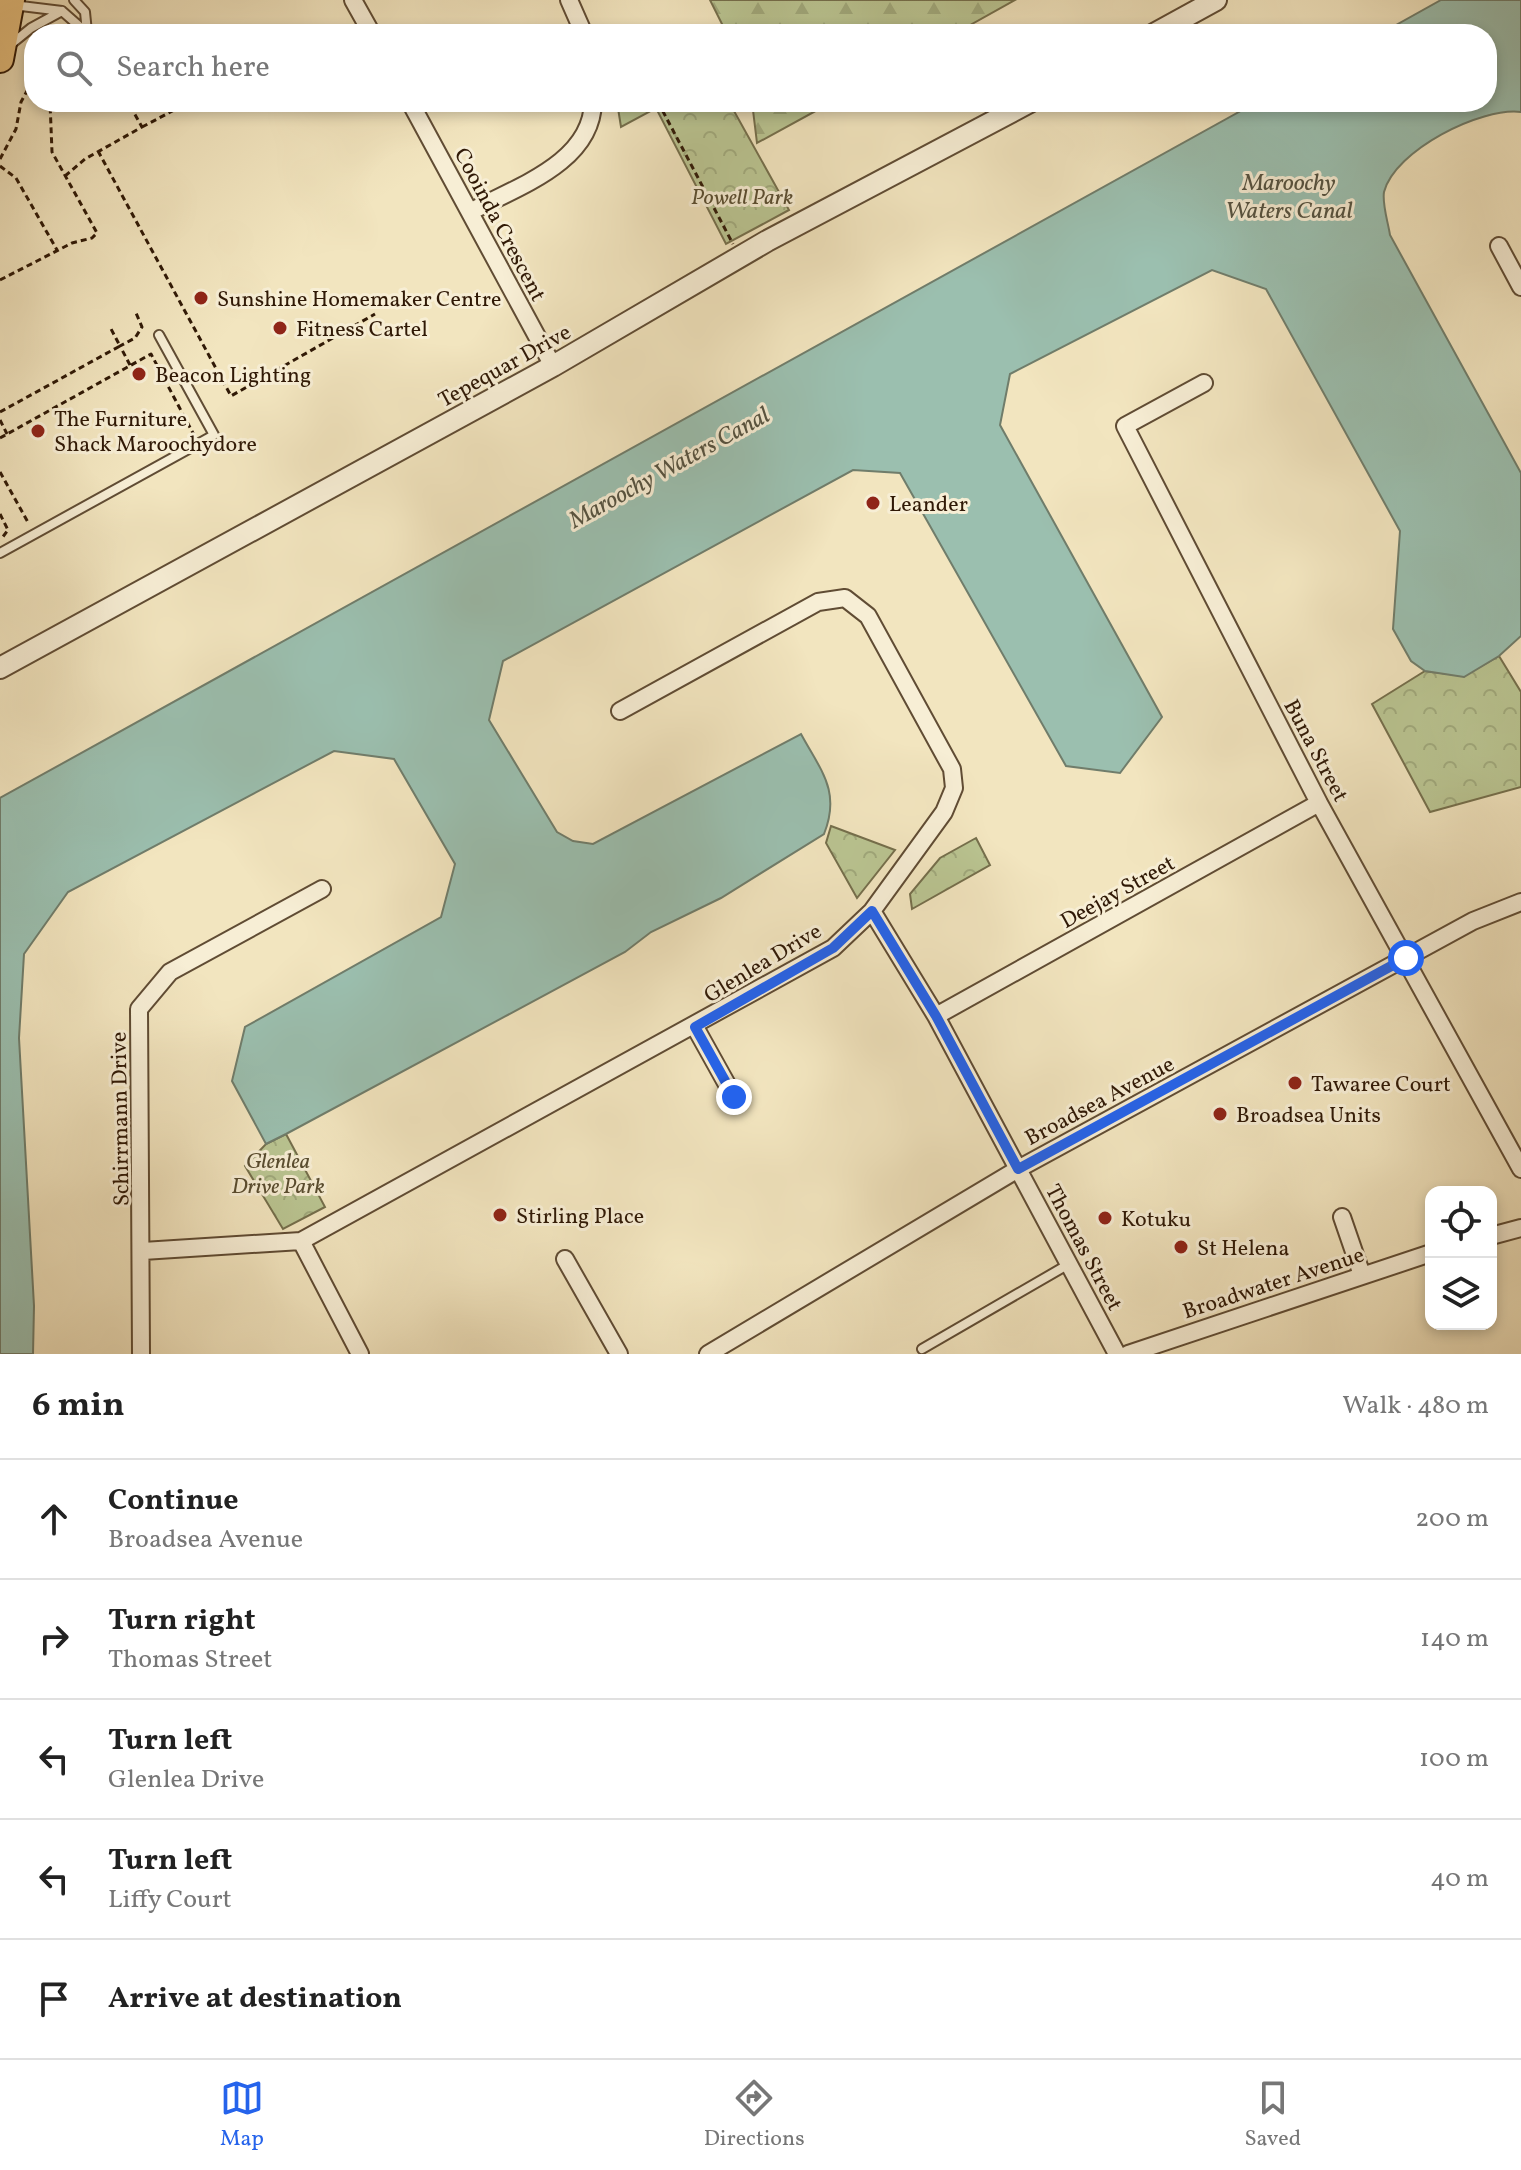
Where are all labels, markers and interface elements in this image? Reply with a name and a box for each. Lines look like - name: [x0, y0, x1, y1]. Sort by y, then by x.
- search box: [24, 24, 1497, 112]
- icon: search: [52, 46, 96, 90]
- text: Search here: [116, 47, 270, 89]
- street label: Cooinda Crescent: [445, 143, 552, 308]
- water label: Maroochy Waters Canal: [1225, 167, 1353, 229]
- park label: Powell Park: [691, 183, 793, 214]
- place label: Sunshine Homemaker Centre: [217, 285, 501, 316]
- marker: Sunshine Homemaker Centre: [192, 289, 210, 307]
- place label: Fitness Cartel: [296, 315, 428, 346]
- street label: Tepequar Drive: [433, 318, 577, 417]
- marker: Fitness Cartel: [271, 319, 289, 337]
- place label: Beacon Lighting: [155, 361, 311, 392]
- marker: Beacon Lighting: [130, 365, 148, 383]
- water label: Maroochy Waters Canal: [563, 399, 777, 539]
- place label: The Furniture Shack Maroochydore: [54, 405, 257, 461]
- marker: The Furniture Shack Maroochydore: [29, 422, 47, 440]
- place label: Leander: [889, 490, 968, 521]
- marker: Leander: [864, 494, 882, 512]
- street label: Buna Street: [1275, 694, 1355, 808]
- street label: Deejay Street: [1055, 849, 1181, 937]
- street label: Glenlea Drive: [699, 917, 828, 1012]
- route start: [1388, 940, 1424, 976]
- street label: Schirrmann Drive: [104, 1031, 139, 1206]
- street label: Broadsea Avenue: [1020, 1050, 1180, 1155]
- place label: Tawaree Court: [1311, 1070, 1451, 1101]
- marker: Tawaree Court: [1286, 1074, 1304, 1092]
- route end: [716, 1079, 752, 1115]
- place label: Broadsea Units: [1236, 1101, 1381, 1132]
- marker: Broadsea Units: [1211, 1105, 1229, 1123]
- park label: Glenlea Drive Park: [231, 1147, 325, 1203]
- street label: Thomas Street: [1036, 1179, 1129, 1317]
- map controls: [1425, 1186, 1497, 1330]
- button: locate: [1425, 1186, 1497, 1258]
- place label: Stirling Place: [516, 1202, 644, 1233]
- place label: Kotuku: [1121, 1205, 1191, 1236]
- marker: Stirling Place: [491, 1206, 509, 1224]
- marker: Kotuku: [1096, 1209, 1114, 1227]
- place label: St Helena: [1197, 1234, 1289, 1265]
- marker: St Helena: [1172, 1238, 1190, 1256]
- street label: Broadwater Avenue: [1179, 1240, 1369, 1328]
- button: layers: [1425, 1258, 1497, 1330]
- text: 6 min: [32, 1383, 125, 1430]
- text: Walk · 480 m: [1342, 1388, 1489, 1424]
- text: Continue: [108, 1480, 239, 1522]
- icon: ahead: [32, 1497, 76, 1541]
- text: 200 m: [1415, 1501, 1489, 1537]
- text: Broadsea Avenue: [108, 1522, 303, 1558]
- text: Turn right: [108, 1600, 256, 1642]
- icon: right: [32, 1617, 76, 1661]
- text: 140 m: [1420, 1621, 1489, 1657]
- text: Thomas Street: [108, 1642, 272, 1678]
- text: Turn left: [108, 1720, 232, 1762]
- icon: left: [32, 1737, 76, 1781]
- text: 100 m: [1419, 1741, 1489, 1777]
- text: Glenlea Drive: [108, 1762, 264, 1798]
- text: Turn left: [108, 1840, 232, 1882]
- icon: left: [32, 1857, 76, 1901]
- text: 40 m: [1430, 1861, 1489, 1897]
- text: Liffy Court: [108, 1882, 232, 1918]
- icon: arrive: [32, 1977, 76, 2021]
- text: Arrive at destination: [108, 1978, 402, 2020]
- tab: Map: [220, 2076, 264, 2155]
- tab: Directions: [704, 2076, 805, 2155]
- tab: Saved: [1244, 2076, 1301, 2155]

